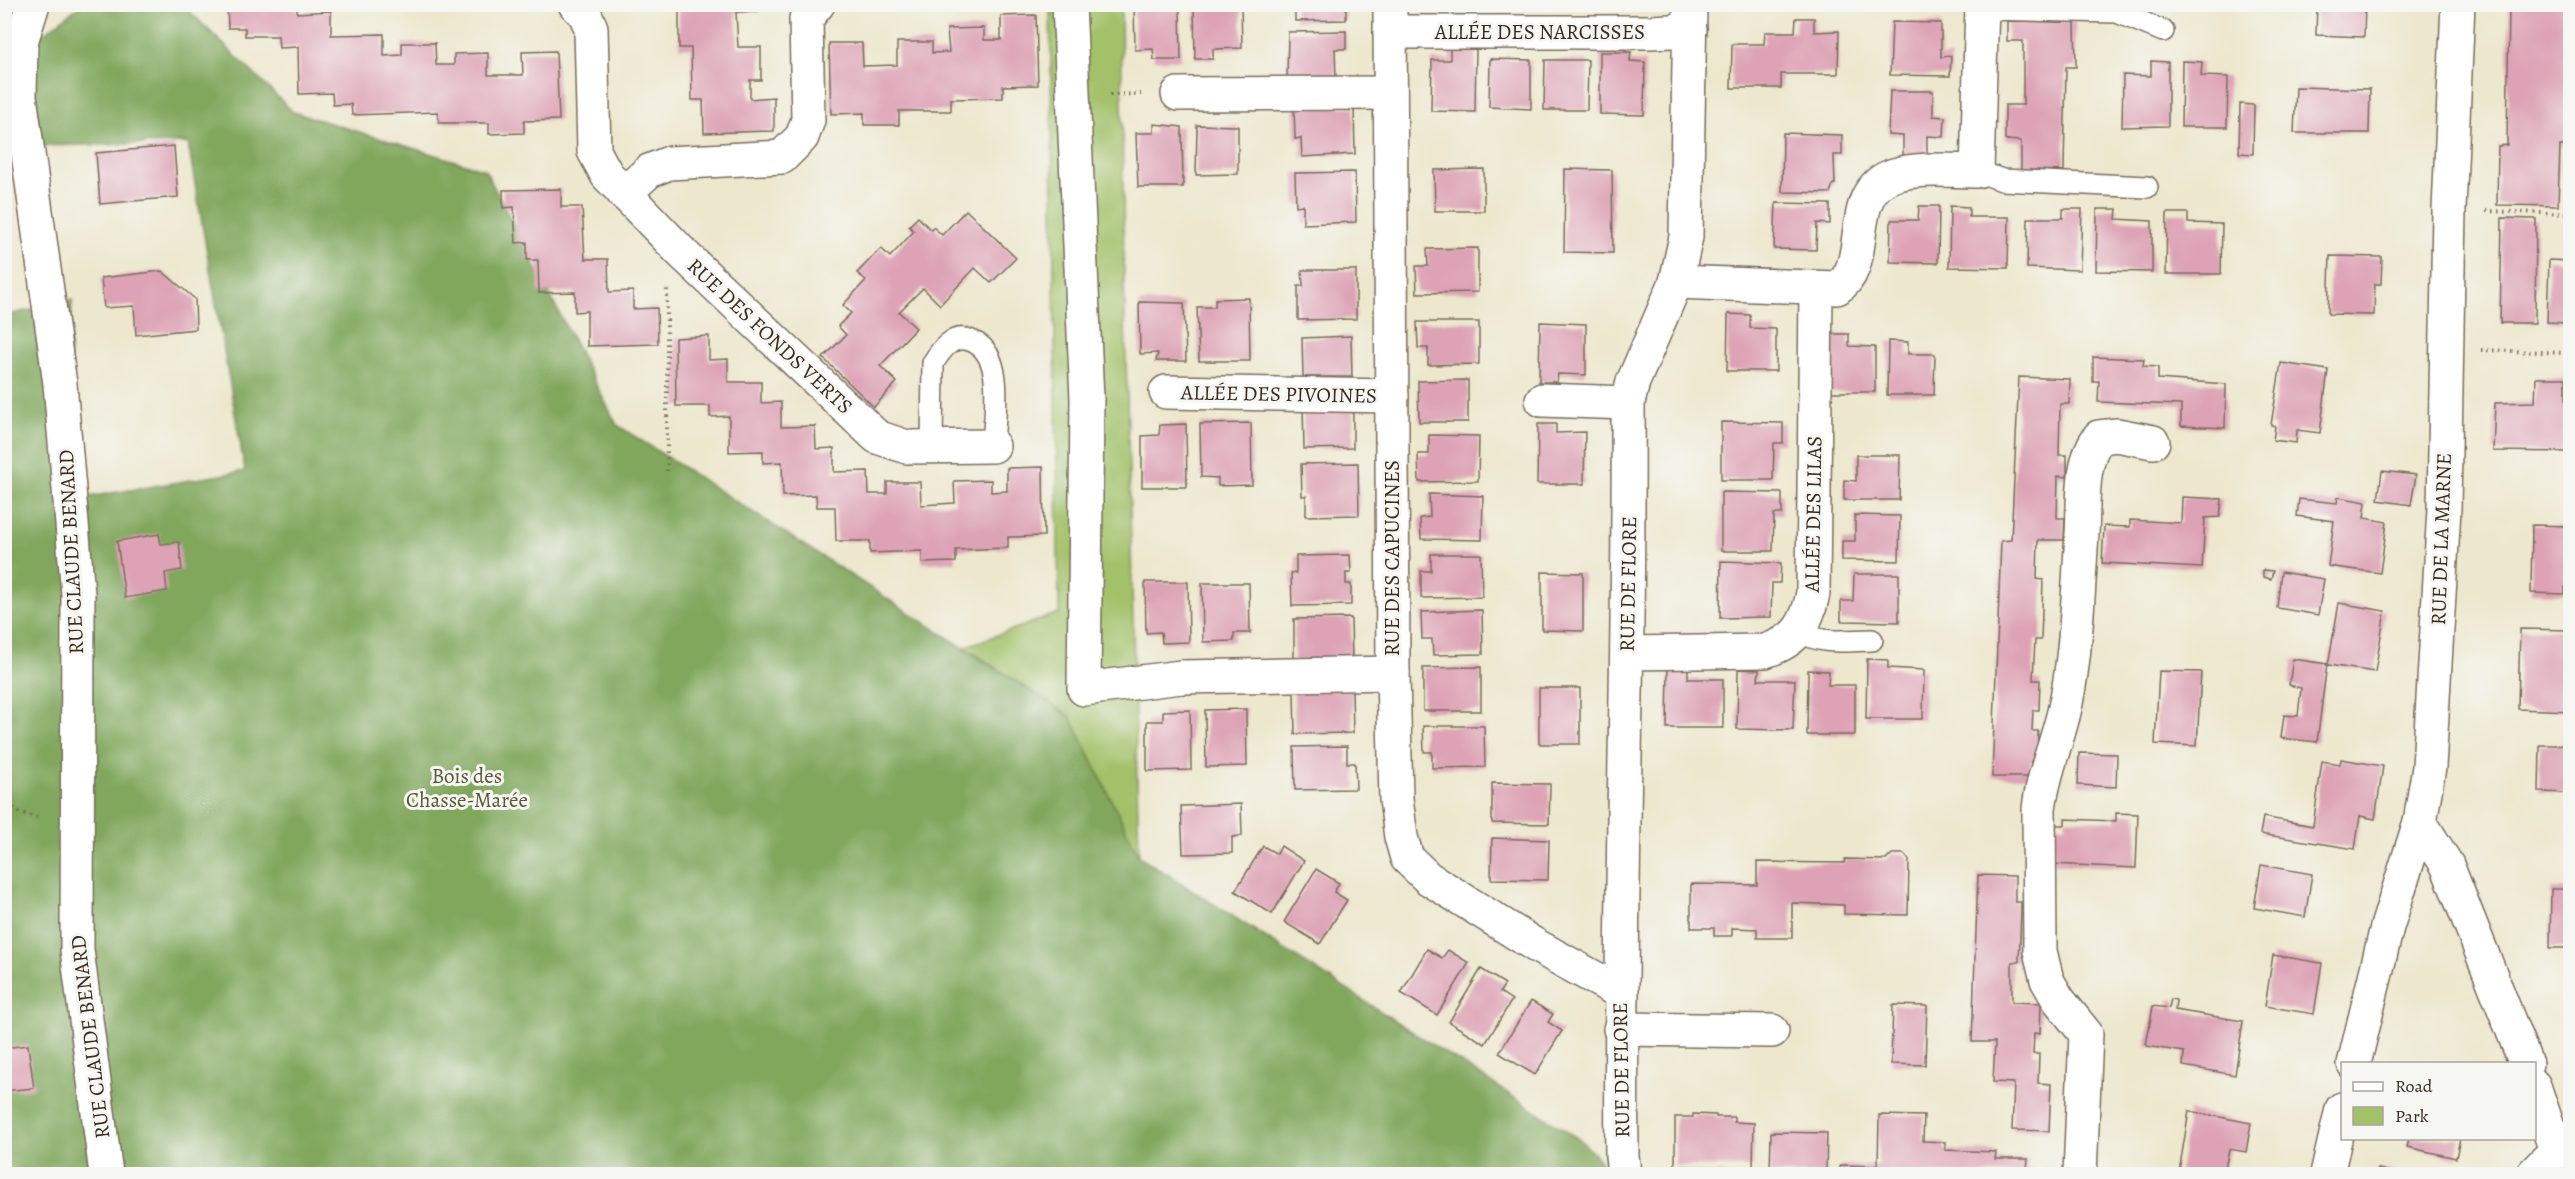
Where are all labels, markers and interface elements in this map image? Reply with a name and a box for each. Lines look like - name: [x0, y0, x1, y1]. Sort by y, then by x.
- street label: ALLÉE DES NARCISSES: [1434, 18, 1645, 46]
- street label: RUE DES FONDS VERTS: [681, 252, 859, 420]
- street label: ALLÉE DES PIVOINES: [1180, 378, 1377, 410]
- street label: ALLÉE DES LILAS: [1798, 435, 1828, 594]
- street label: RUE CLAUDE BENARD: [52, 449, 90, 655]
- street label: RUE DE LA MARNE: [2424, 452, 2458, 626]
- street label: RUE DES CAPUCINES: [1378, 460, 1406, 656]
- street label: RUE DE FLORE: [1613, 516, 1643, 652]
- park label: Bois des Chasse-Marée: [406, 762, 528, 814]
- street label: RUE CLAUDE BENARD: [64, 934, 116, 1140]
- street label: RUE DE FLORE: [1606, 1002, 1636, 1138]
- legend: [2341, 1062, 2536, 1140]
- text: Road: [2395, 1074, 2433, 1098]
- text: Park: [2395, 1104, 2429, 1128]

